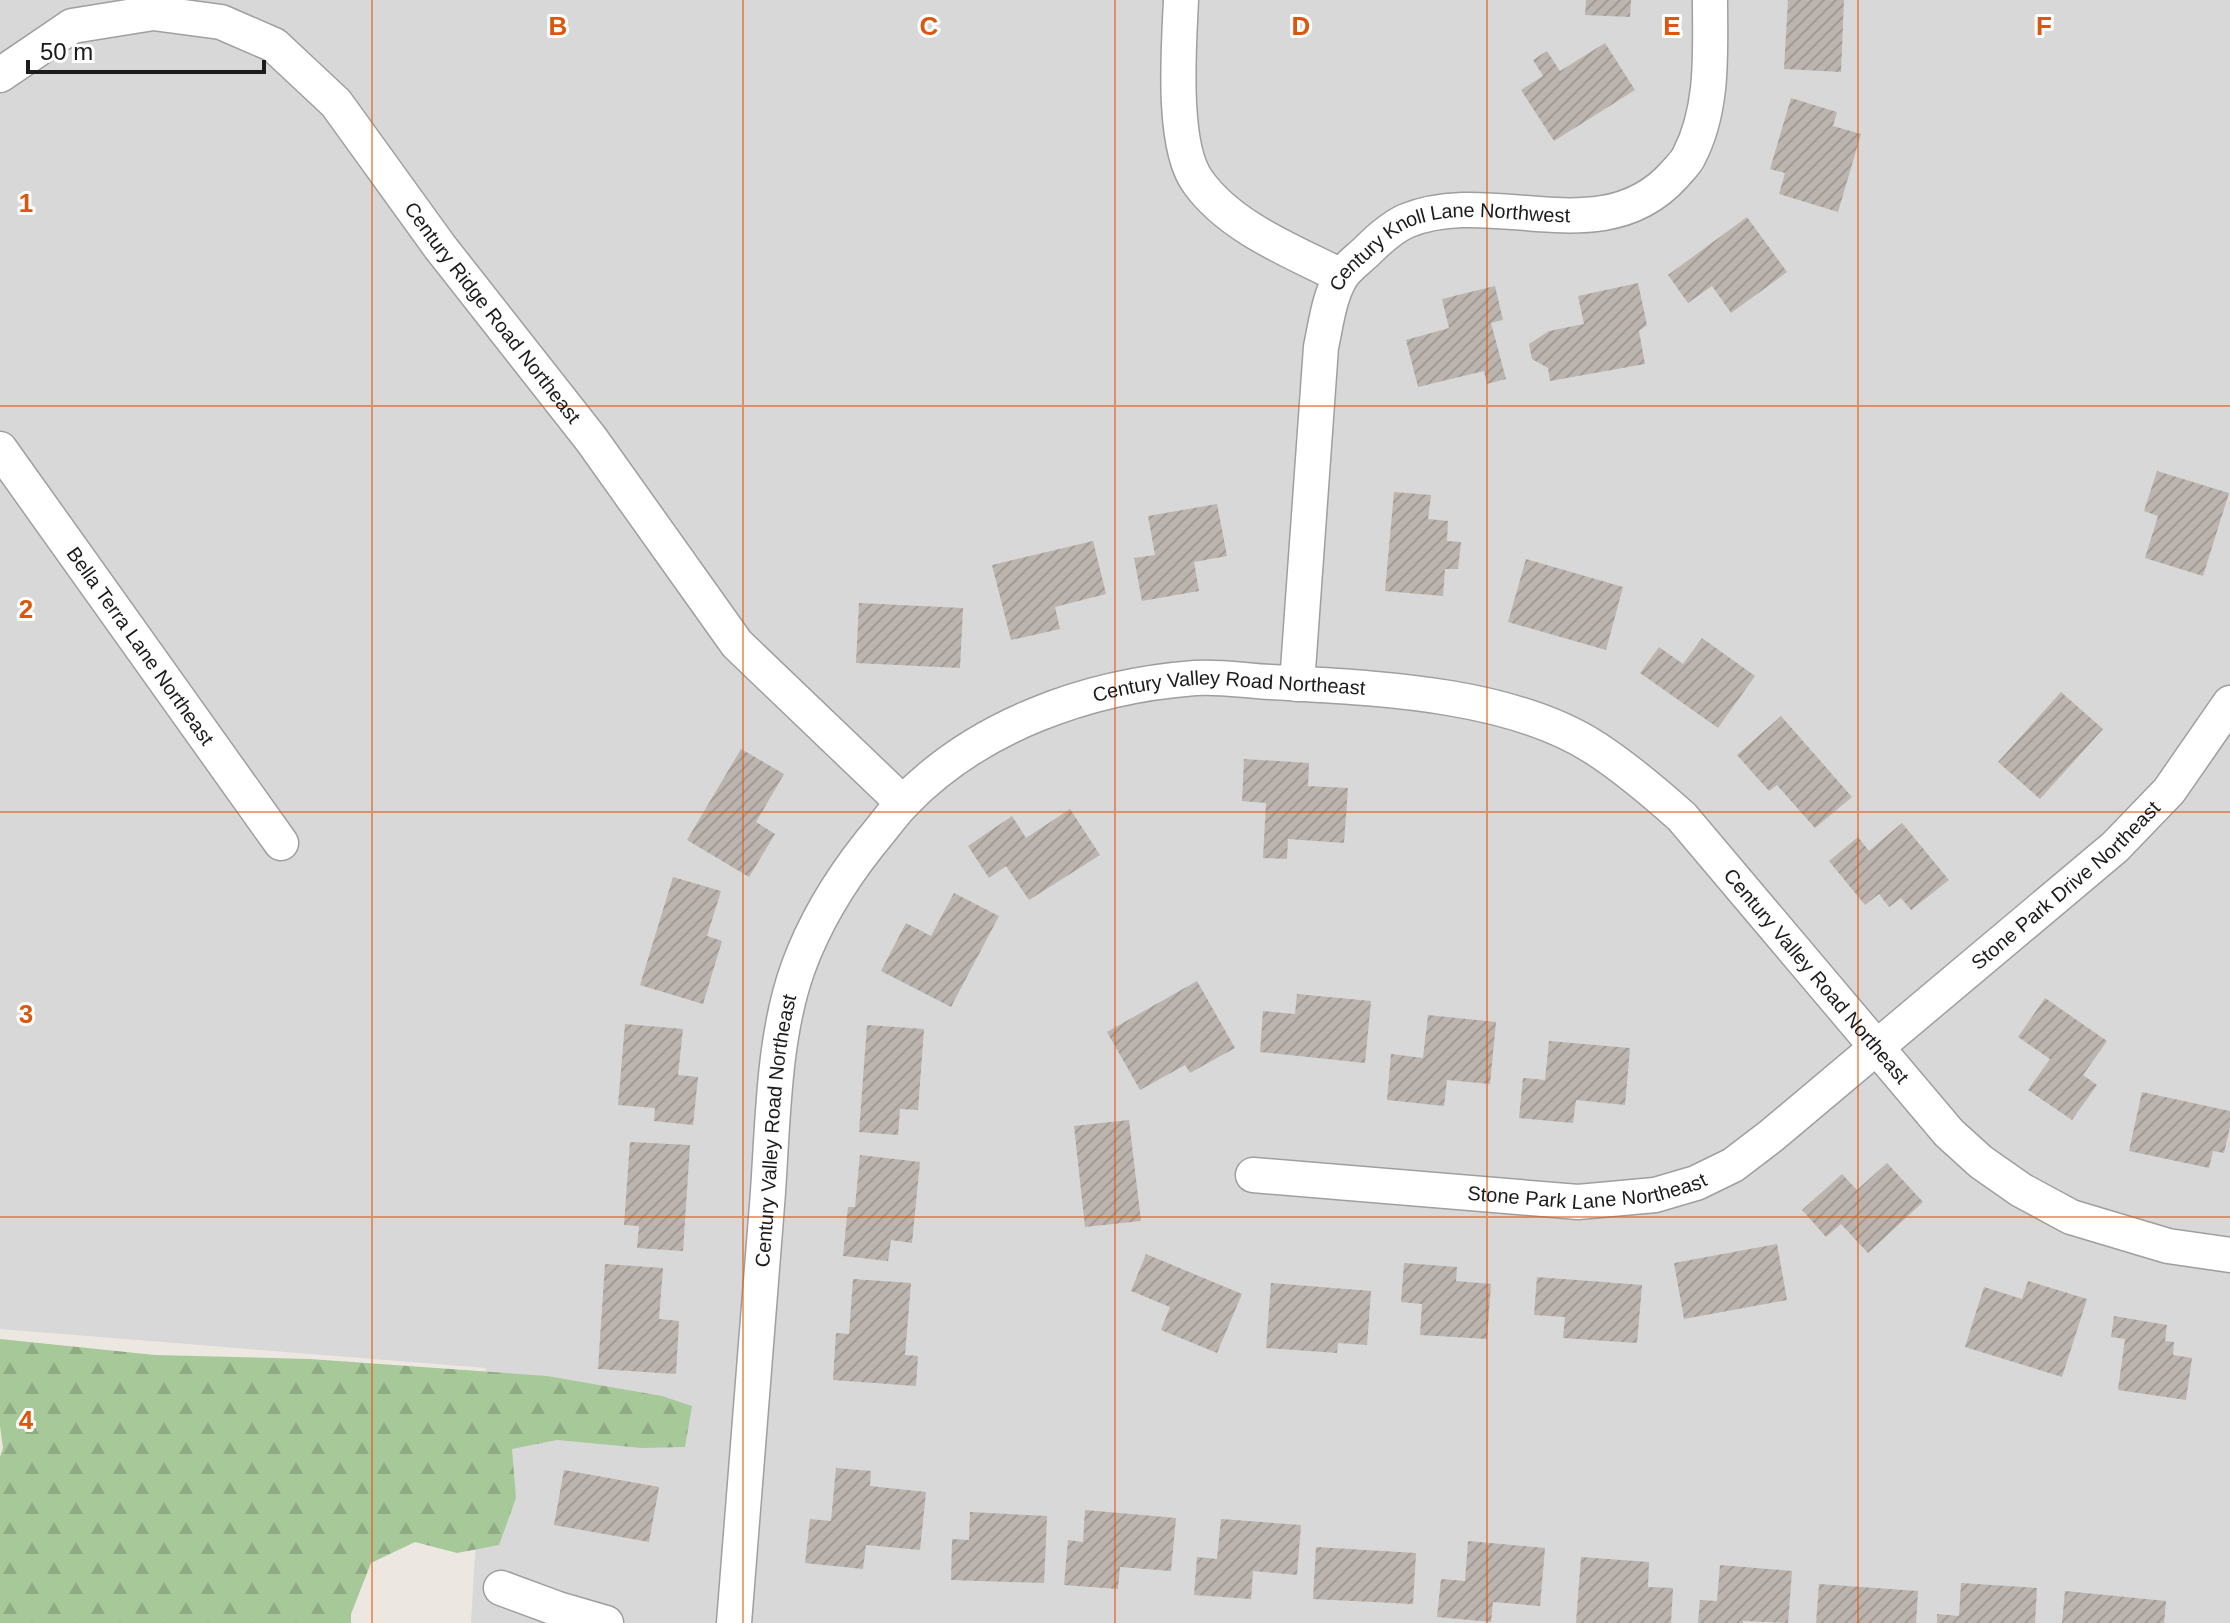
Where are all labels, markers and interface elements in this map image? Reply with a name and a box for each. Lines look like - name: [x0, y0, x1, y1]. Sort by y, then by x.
- text: B: [549, 11, 567, 41]
- text: C: [920, 11, 939, 41]
- text: D: [1292, 11, 1310, 41]
- text: E: [1663, 11, 1681, 41]
- text: F: [2036, 11, 2052, 41]
- scale bar: [28, 24, 264, 74]
- text: 50 m: [40, 38, 93, 65]
- text: 1: [19, 188, 33, 218]
- street label: Century Ridge Road Northeast: [400, 198, 585, 428]
- street label: Century Knoll Lane Northwest: [1325, 199, 1571, 294]
- street label: Bella Terra Lane Northeast: [63, 543, 219, 750]
- text: 2: [19, 594, 33, 624]
- street label: Century Valley Road Northeast: [1090, 666, 1367, 706]
- street label: Stone Park Drive Northeast: [1967, 796, 2164, 974]
- street label: Century Valley Road Northeast: [1719, 864, 1913, 1088]
- street label: Century Valley Road Northeast: [751, 992, 800, 1268]
- text: 3: [19, 999, 33, 1029]
- street label: Stone Park Lane Northeast: [1467, 1168, 1711, 1213]
- text: 4: [19, 1405, 34, 1435]

